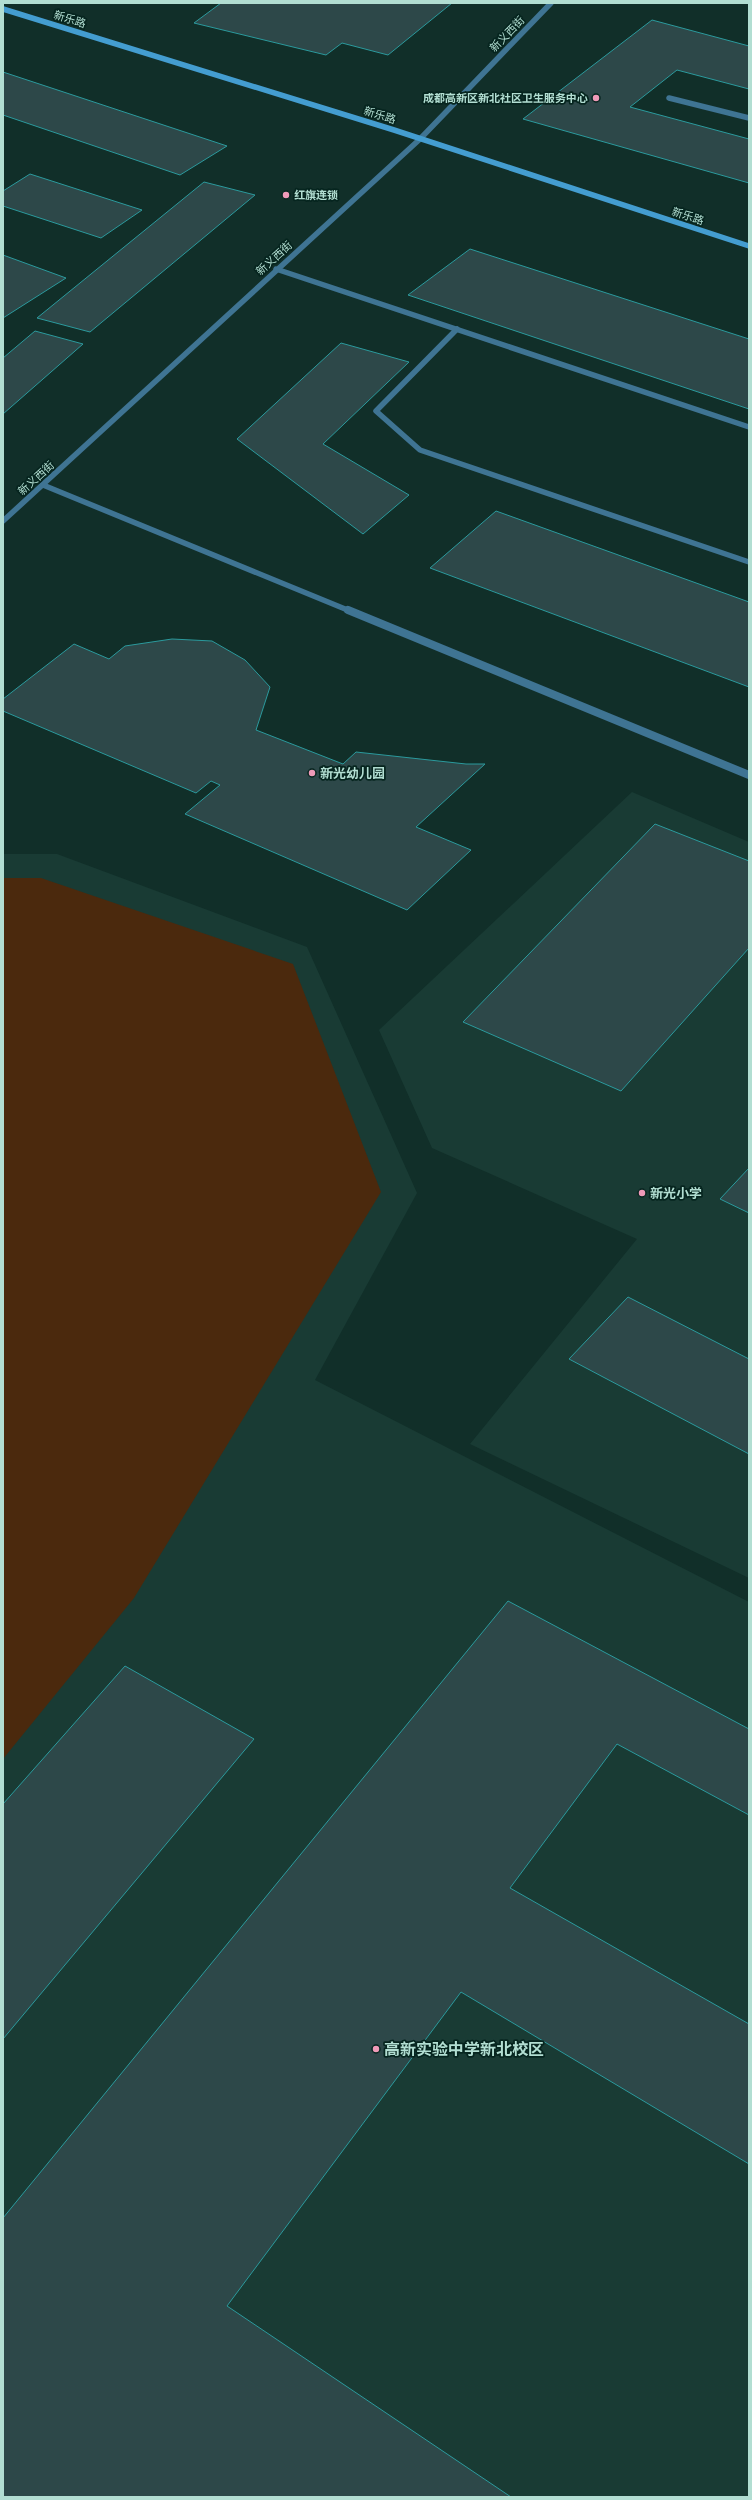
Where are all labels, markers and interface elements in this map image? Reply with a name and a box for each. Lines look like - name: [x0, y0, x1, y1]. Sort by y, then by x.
- street label: 新乐路: [52, 8, 88, 30]
- street label: 新义西街: [487, 14, 527, 54]
- place label: 成都高新区新北社区卫生服务中心: [423, 92, 588, 104]
- marker: 成都高新区新北社区卫生服务中心: [591, 93, 601, 103]
- street label: 新乐路: [362, 104, 398, 126]
- place label: 红旗连锁: [294, 189, 338, 201]
- marker: 红旗连锁: [281, 190, 291, 200]
- street label: 新乐路: [670, 205, 706, 227]
- street label: 新义西街: [254, 239, 294, 277]
- street label: 新义西街: [16, 459, 56, 497]
- place label: 新光幼儿园: [320, 766, 385, 781]
- marker: 新光幼儿园: [307, 768, 317, 778]
- place label: 新光小学: [650, 1186, 702, 1201]
- marker: 新光小学: [637, 1188, 647, 1198]
- place label: 高新实验中学新北校区: [384, 2040, 544, 2059]
- marker: 高新实验中学新北校区: [371, 2044, 381, 2054]

